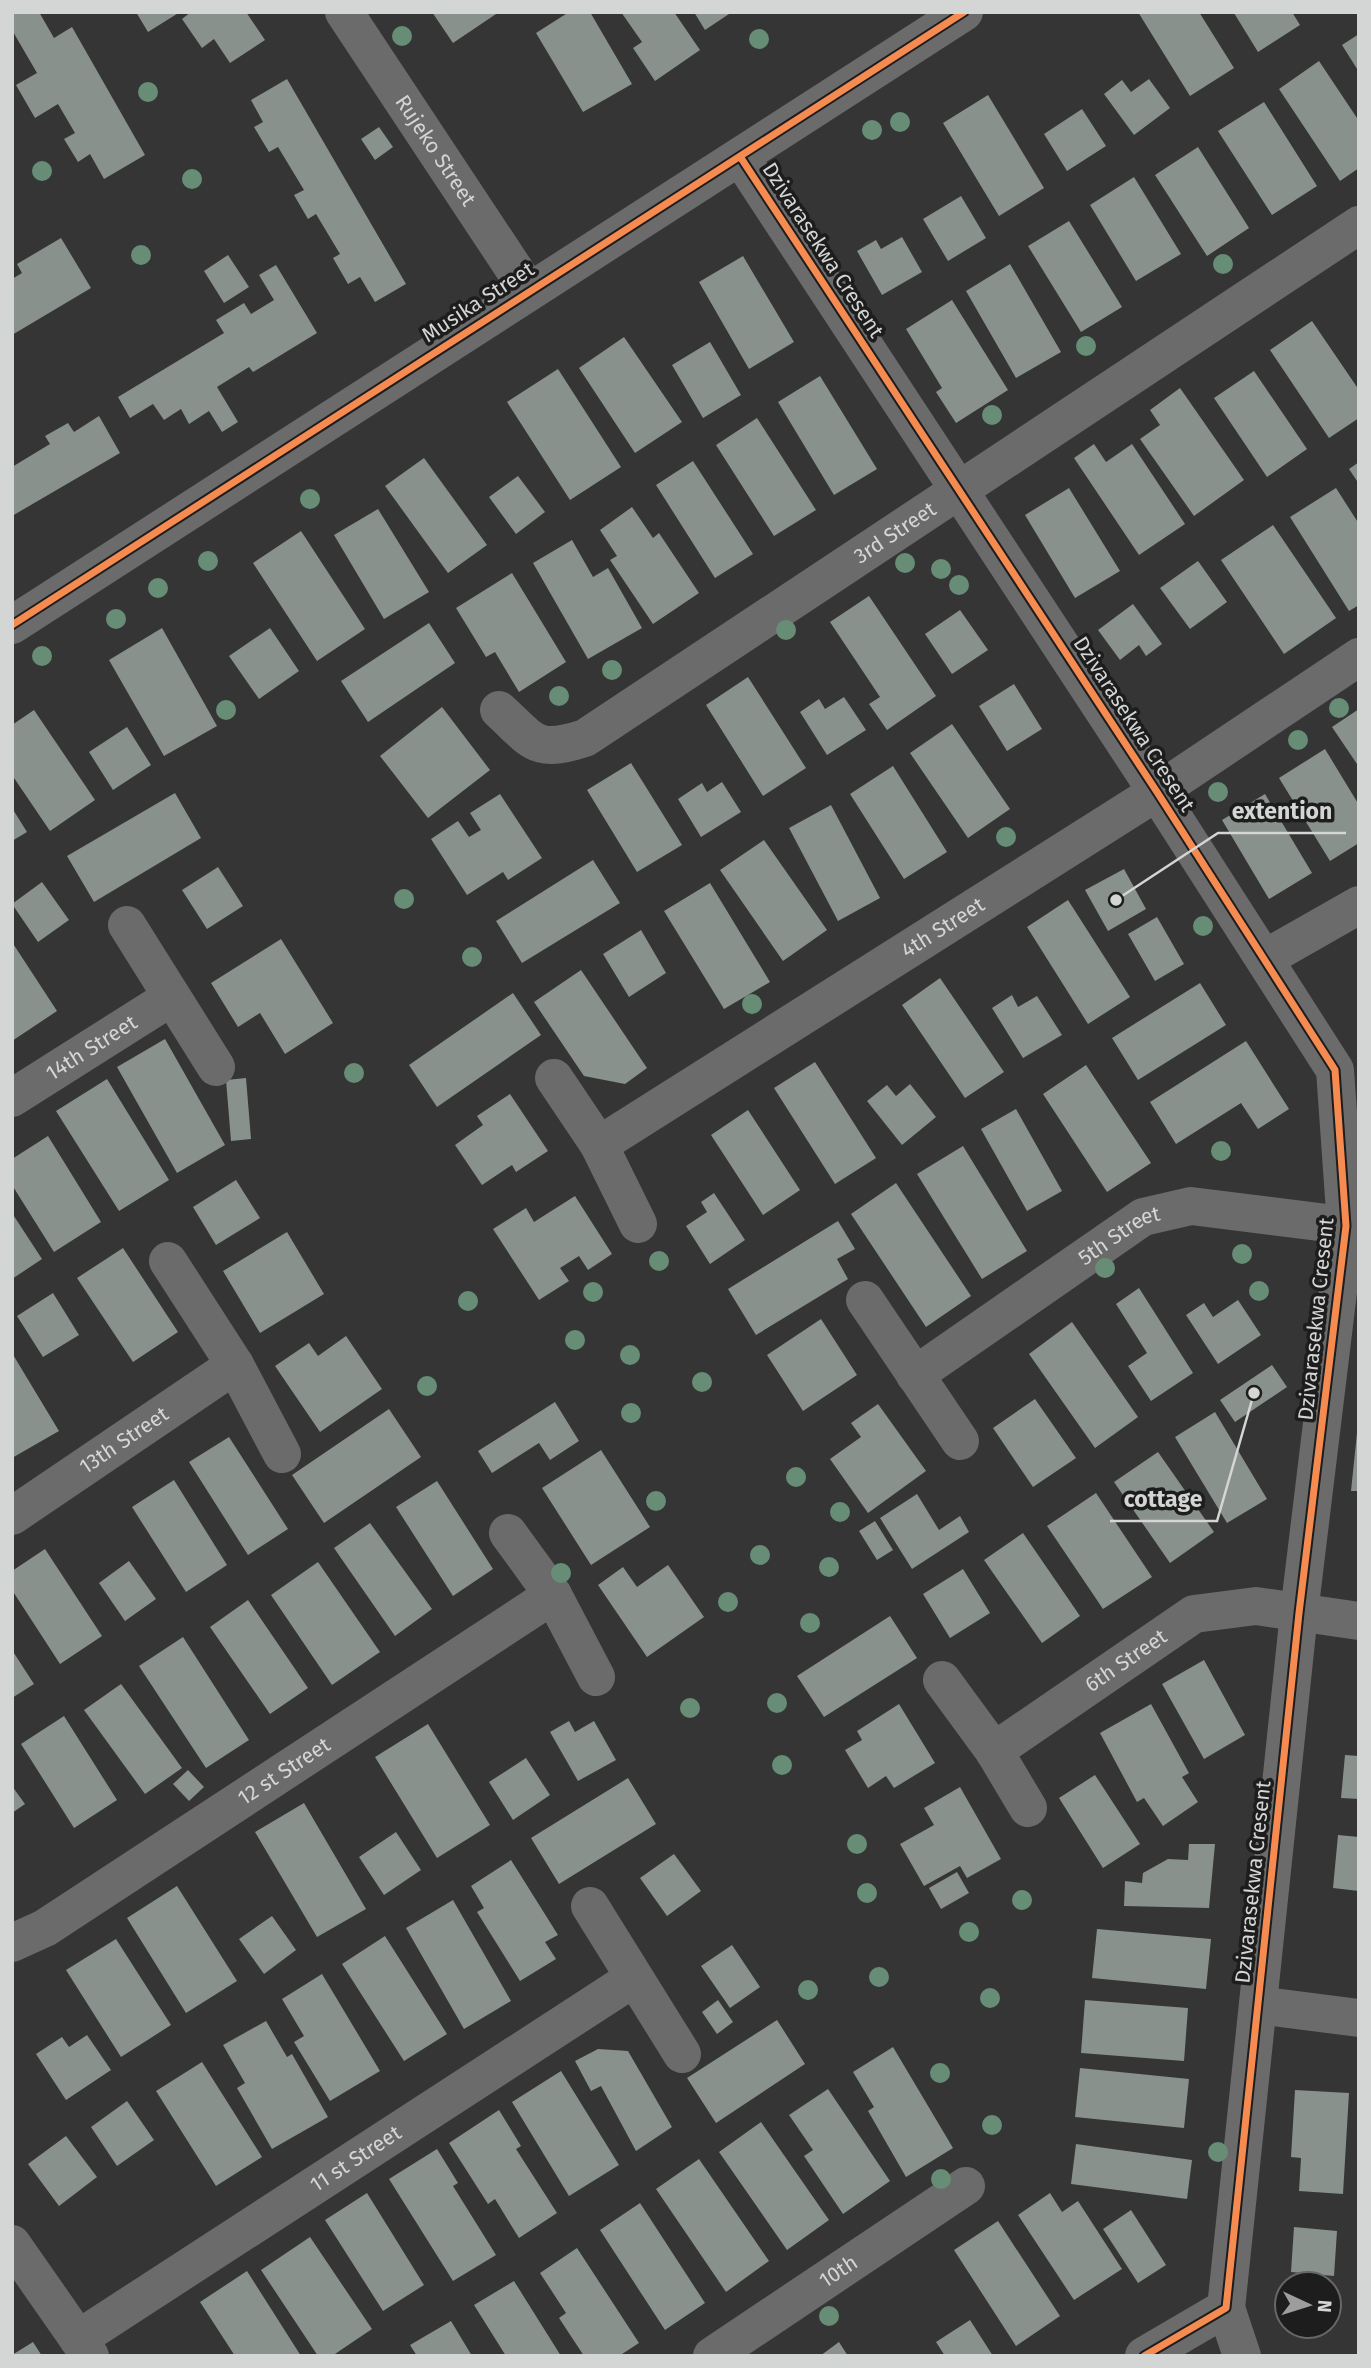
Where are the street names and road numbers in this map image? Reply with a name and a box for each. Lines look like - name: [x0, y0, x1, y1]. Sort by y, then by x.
- street label: Rujeko Street: [390, 90, 482, 211]
- street label: Dzivarasekwa Cresent: [757, 157, 890, 343]
- street label: Musika Street: [417, 256, 539, 348]
- street label: 3rd Street: [849, 496, 941, 569]
- street label: Dzivarasekwa Cresent: [1068, 631, 1201, 817]
- street label: 4th Street: [896, 891, 990, 963]
- street label: 14th Street: [41, 1009, 142, 1086]
- street label: 5th Street: [1073, 1200, 1163, 1271]
- street label: Dzivarasekwa Cresent: [1292, 1216, 1340, 1422]
- street label: 13th Street: [74, 1401, 174, 1480]
- street label: 6th Street: [1080, 1623, 1172, 1698]
- street label: 12 st Street: [233, 1731, 335, 1811]
- street label: Dzivarasekwa Cresent: [1229, 1779, 1277, 1985]
- street label: 11 st Street: [305, 2119, 406, 2198]
- street label: 10th: [814, 2249, 862, 2294]

